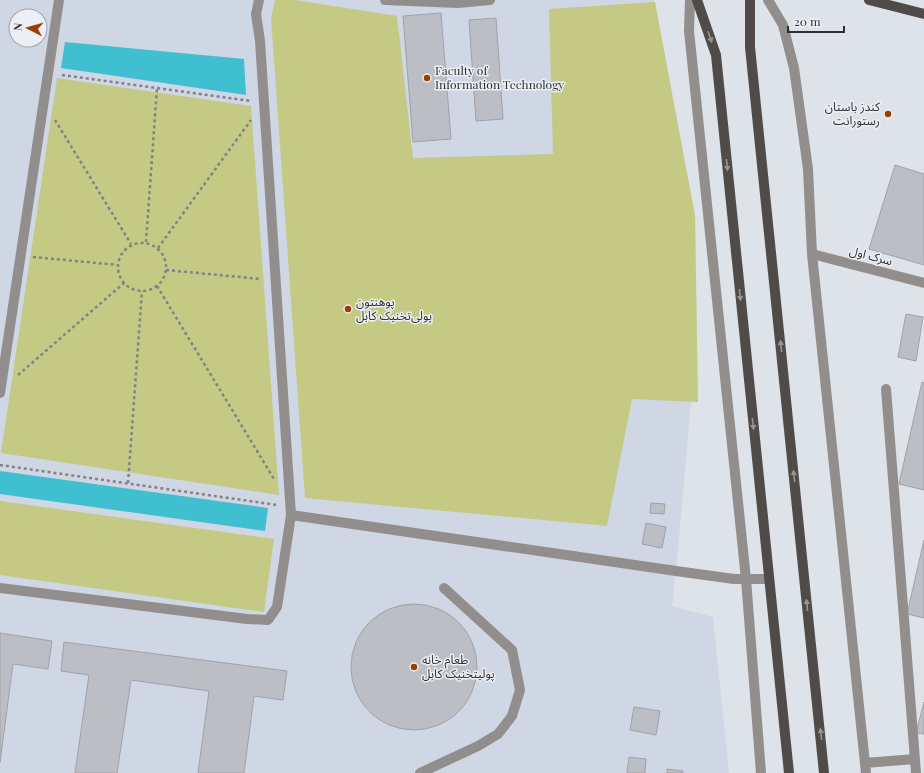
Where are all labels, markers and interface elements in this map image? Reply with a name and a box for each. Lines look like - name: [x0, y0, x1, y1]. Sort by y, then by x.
- north arrow: [8, 8, 48, 48]
- scale bar: [788, 8, 844, 34]
- text: 20 m: [794, 13, 821, 29]
- text: N: [10, 22, 25, 32]
- one-way arrow: [707, 31, 713, 43]
- place label: Faculty of Information Technology: [435, 62, 564, 92]
- marker: Faculty of Information Technology: [422, 73, 432, 83]
- place label: کندز باستان رستورانت: [825, 98, 881, 128]
- marker: کندز باستان رستورانت: [883, 109, 893, 119]
- one-way arrow: [724, 159, 730, 171]
- street label: سرک‌ اول: [848, 242, 894, 268]
- one-way arrow: [737, 289, 744, 301]
- place label: پوهنتون پولی‌تخنیک کابل: [356, 293, 432, 324]
- marker: پوهنتون پولی‌تخنیک کابل: [343, 304, 353, 314]
- one-way arrow: [777, 340, 784, 352]
- one-way arrow: [750, 418, 757, 430]
- one-way arrow: [791, 470, 797, 482]
- one-way arrow: [804, 599, 811, 611]
- place label: طعام خانه پولیتخنیک کابل: [422, 651, 495, 682]
- marker: طعام خانه پولیتخنیک کابل: [409, 662, 419, 672]
- one-way arrow: [817, 728, 824, 740]

